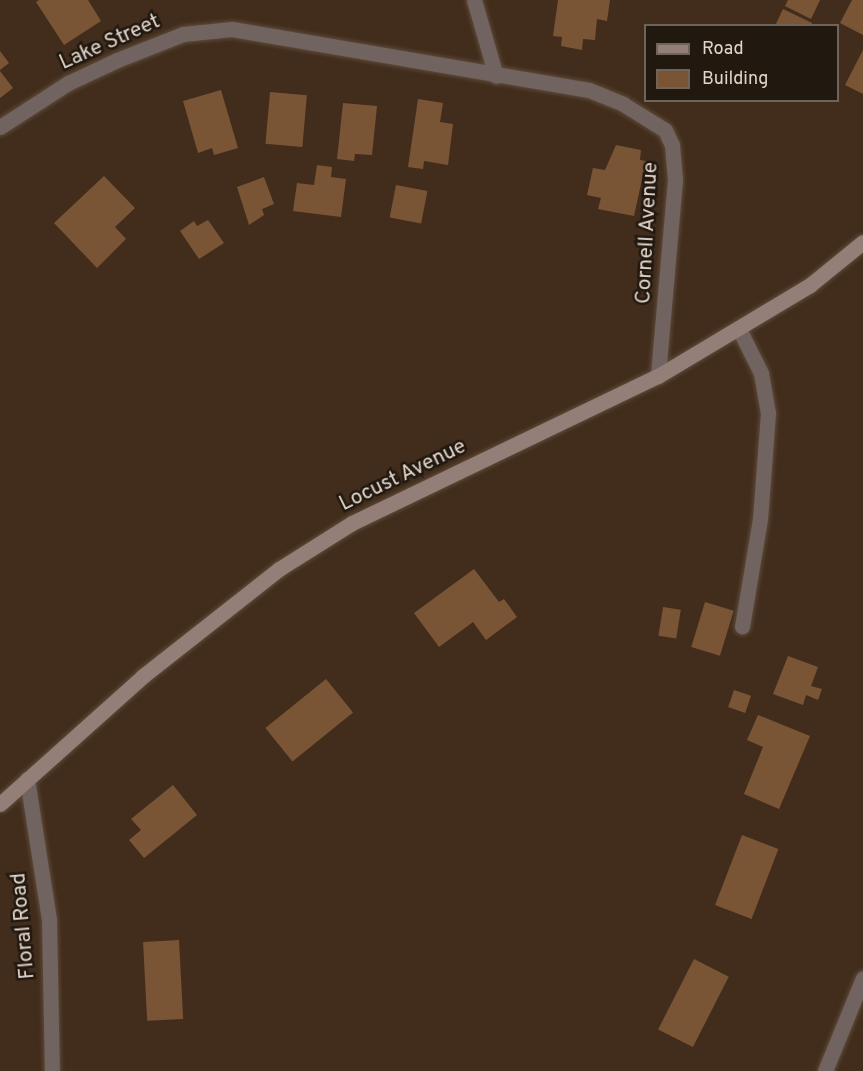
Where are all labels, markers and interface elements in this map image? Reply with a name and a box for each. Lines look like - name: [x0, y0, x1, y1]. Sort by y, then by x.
- street label: Lake Street: [56, 10, 164, 76]
- legend: [644, 24, 839, 102]
- text: Road: [702, 38, 744, 61]
- text: Building: [702, 68, 768, 91]
- street label: Cornell Avenue: [632, 161, 664, 305]
- street label: Locust Avenue: [335, 434, 471, 518]
- street label: Floral Road: [7, 872, 41, 980]

